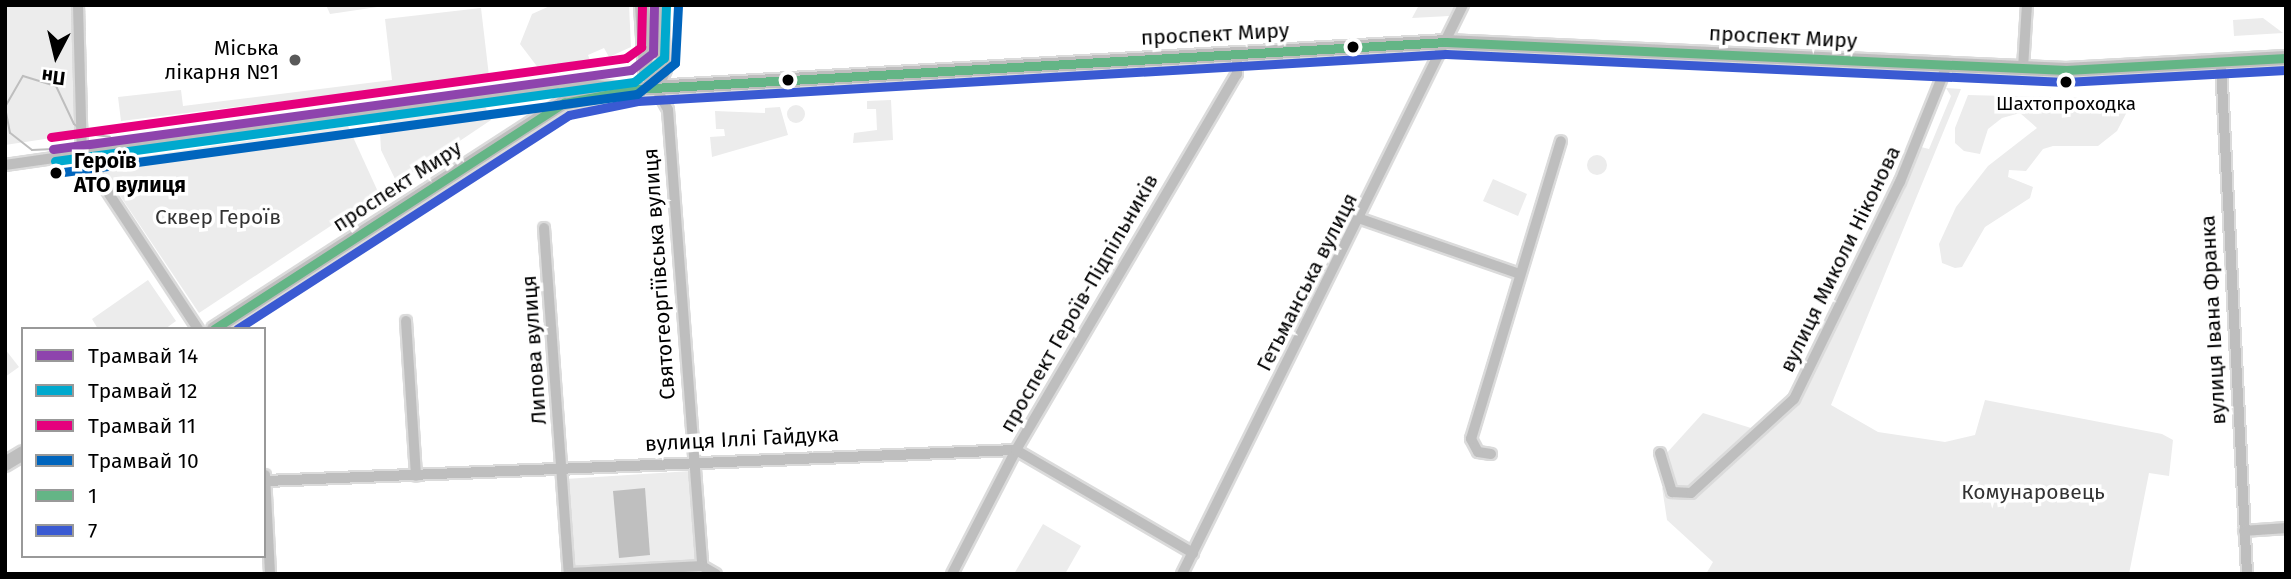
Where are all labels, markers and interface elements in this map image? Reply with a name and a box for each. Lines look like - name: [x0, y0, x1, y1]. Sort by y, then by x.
- street label: проспект Миру: [1140, 18, 1290, 50]
- north arrow: [21, 21, 91, 91]
- street label: проспект Миру: [1708, 21, 1858, 53]
- place label: Міська лікарня №1: [164, 35, 279, 85]
- unlabelled marker: [1346, 40, 1360, 54]
- marker: Міська лікарня №1: [285, 50, 305, 70]
- text: Пн: [40, 64, 67, 90]
- unlabelled marker: [781, 73, 795, 87]
- marker: Шахтопроходка: [2059, 75, 2073, 89]
- place label: Шахтопроходка: [1996, 93, 2136, 115]
- street label: проспект Миру: [328, 135, 466, 237]
- street label: вулиця Миколи Ніконова: [1774, 142, 1906, 376]
- street label: Святогеоргіївська вулиця: [638, 147, 680, 401]
- place label: Героїв АТО вулиця: [74, 148, 186, 198]
- marker: Героїв АТО вулиця: [45, 162, 67, 184]
- street label: проспект Героїв-Підпільників: [994, 169, 1164, 437]
- street label: Гетьманська вулиця: [1251, 189, 1363, 375]
- park label: Сквер Героїв: [155, 204, 281, 230]
- street label: вулиця Івана Франка: [2195, 215, 2231, 425]
- street label: Липова вулиця: [516, 274, 552, 426]
- legend: [21, 327, 266, 558]
- text: Трамвай 14: [88, 343, 198, 369]
- text: Трамвай 12: [88, 378, 197, 404]
- text: Трамвай 11: [88, 413, 196, 439]
- street label: вулиця Іллі Гайдука: [644, 421, 840, 457]
- text: Трамвай 10: [88, 448, 199, 474]
- park label: Комунаровець: [1961, 479, 2105, 505]
- text: 1: [88, 483, 97, 509]
- text: 7: [88, 518, 97, 544]

